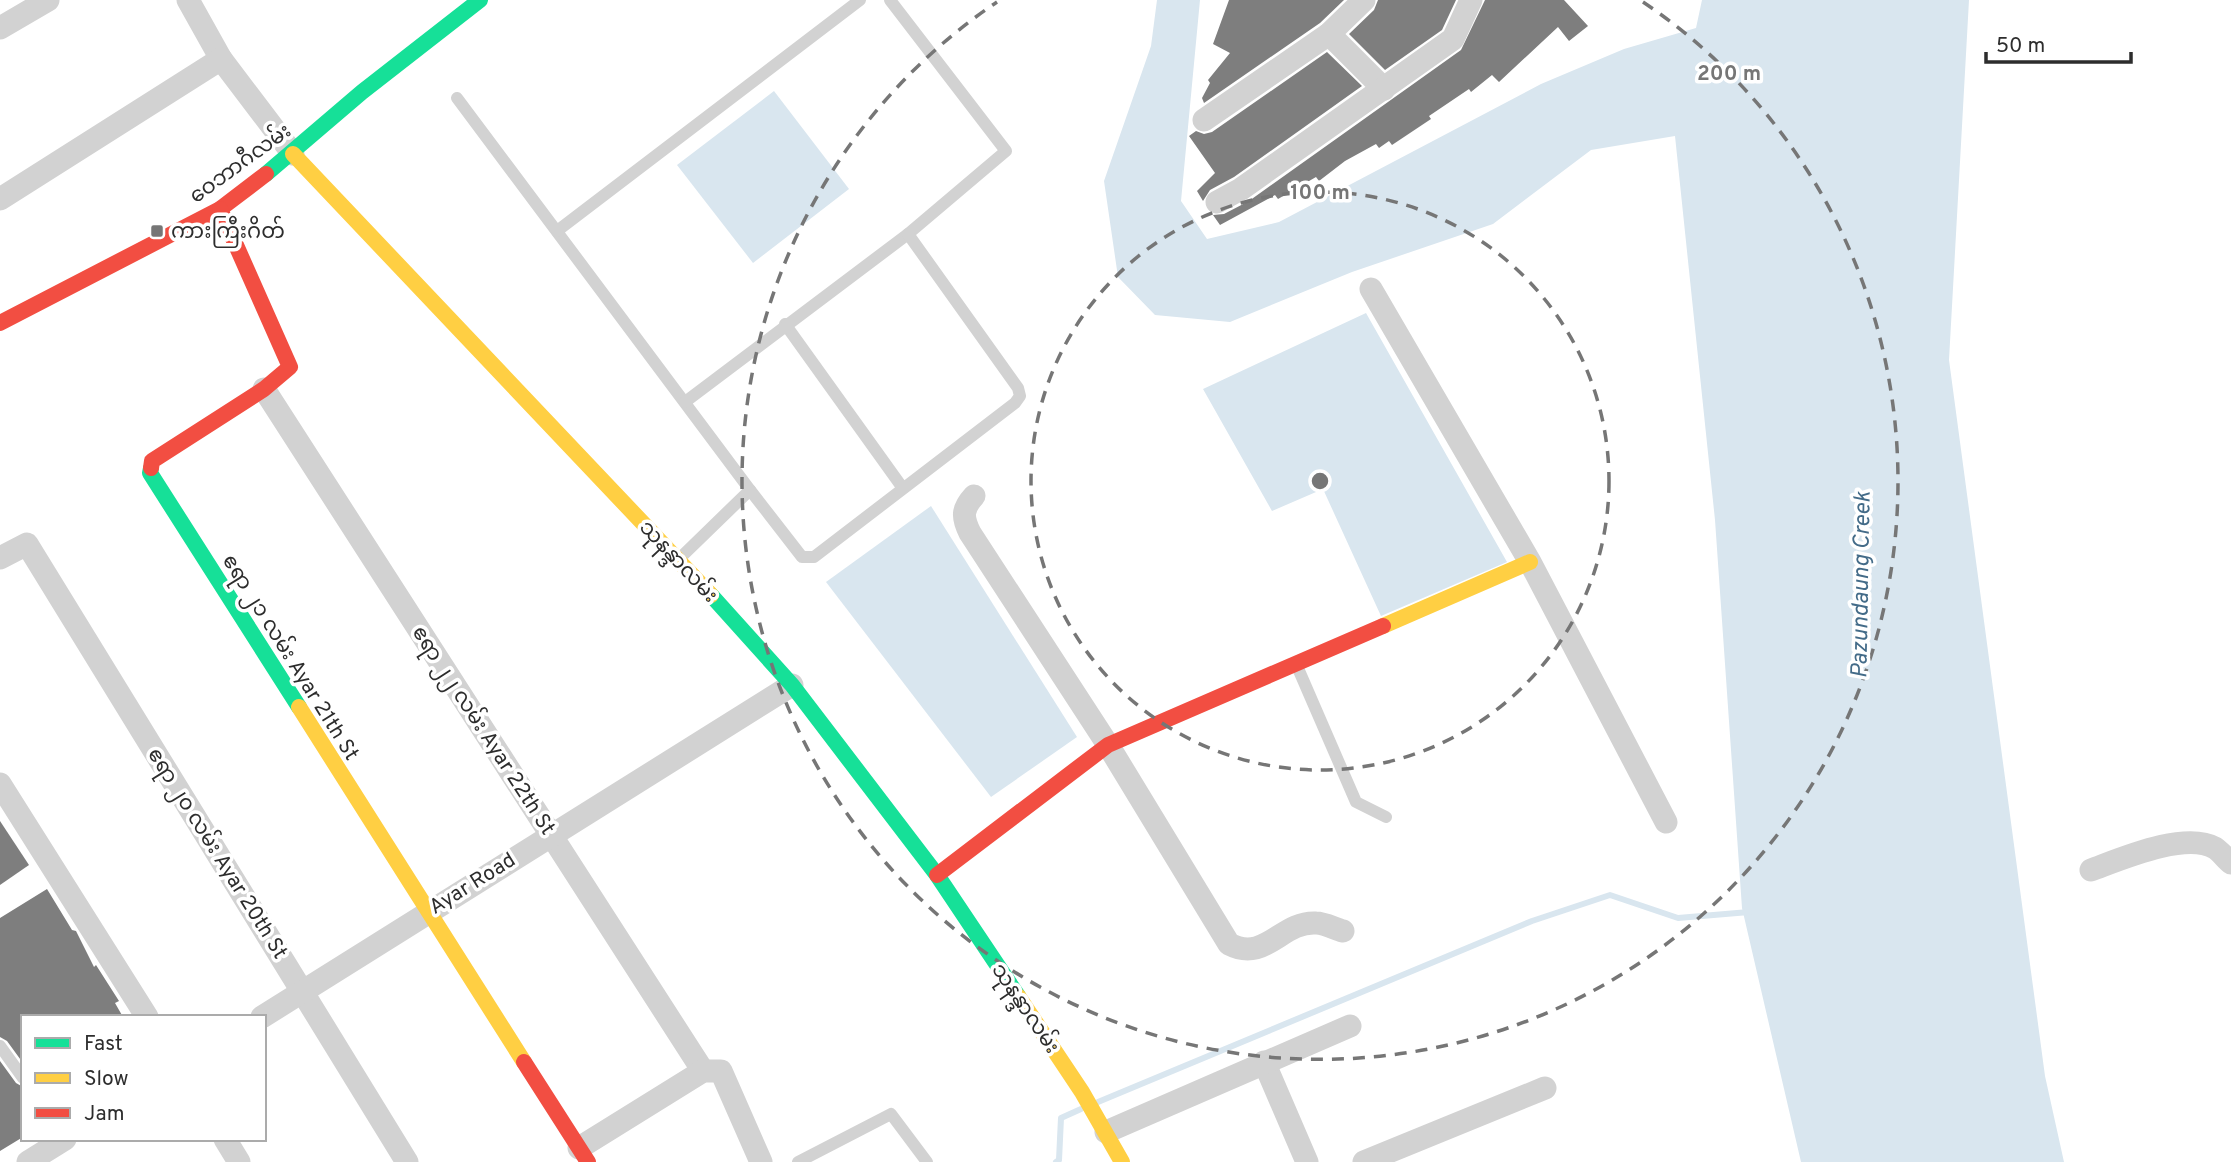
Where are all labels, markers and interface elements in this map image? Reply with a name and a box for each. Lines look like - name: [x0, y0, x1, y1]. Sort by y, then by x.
- scale bar: [1986, 21, 2131, 65]
- text: 50 m: [1996, 33, 2045, 60]
- text: 200 m: [1697, 61, 1761, 88]
- street label: ဝေဘာဂီလမ်း: [182, 115, 297, 210]
- text: 100 m: [1290, 180, 1350, 207]
- place label: ကားကြီးဂိတ်: [171, 215, 285, 248]
- marker: ကားကြီးဂိတ်: [149, 223, 165, 239]
- centre of rings: [1308, 469, 1332, 493]
- water label: Pazundaung Creek: [1846, 491, 1879, 679]
- street label: သုနန္ဒာလမ်း: [631, 512, 726, 611]
- street label: ဧရာ ၂၁ လမ်း Ayar 21th St: [214, 548, 368, 767]
- street label: ဧရာ ၂၂ လမ်း Ayar 22th St: [403, 619, 564, 842]
- street label: ဧရာ ၂၀ လမ်း Ayar 20th St: [139, 741, 296, 966]
- street label: Ayar Road: [425, 847, 521, 921]
- street label: သုနန္ဒာလမ်း: [983, 956, 1068, 1061]
- legend: [21, 1015, 266, 1141]
- text: Fast: [84, 1031, 123, 1058]
- text: Slow: [84, 1066, 129, 1093]
- text: Jam: [84, 1101, 125, 1128]

